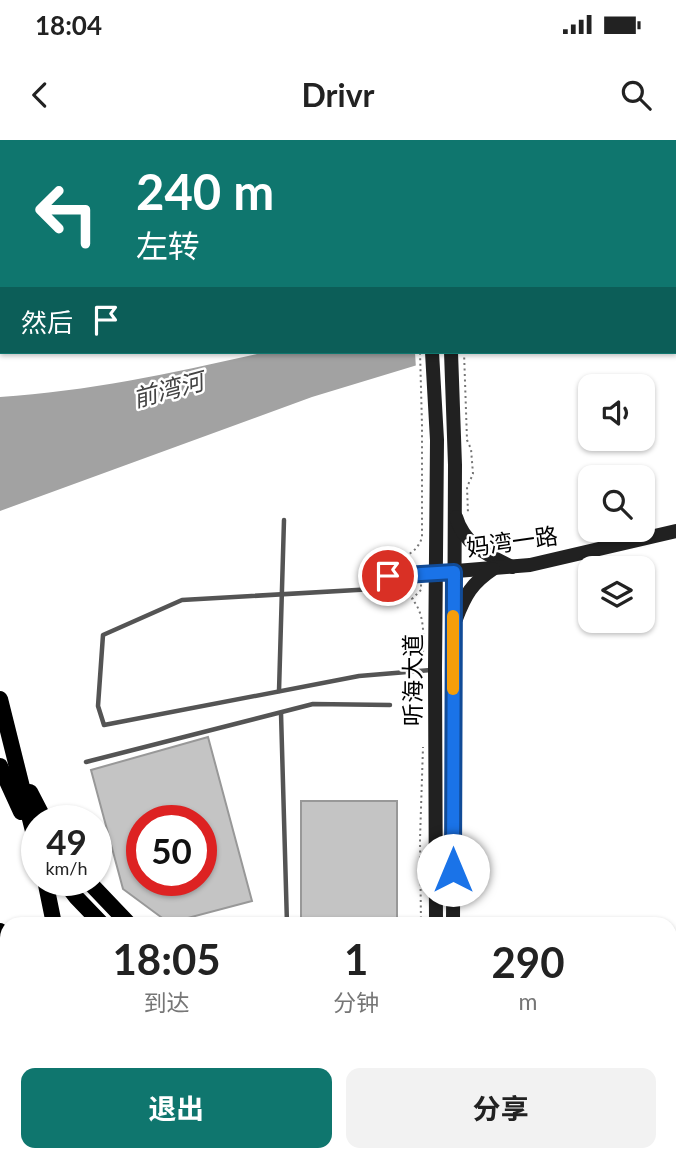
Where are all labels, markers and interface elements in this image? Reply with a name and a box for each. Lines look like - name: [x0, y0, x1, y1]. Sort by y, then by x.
- text: 18:04: [35, 9, 102, 41]
- text: Drivr: [302, 75, 374, 114]
- icon: back: [21, 76, 59, 114]
- icon: search: [617, 76, 655, 114]
- text: 240 m: [136, 162, 274, 220]
- icon: left: [21, 168, 112, 259]
- text: 左转: [136, 226, 200, 265]
- icon: arrive: [87, 301, 125, 339]
- text: 然后: [21, 306, 73, 338]
- water label: 前湾河: [129, 365, 210, 412]
- map controls: [578, 374, 655, 633]
- button: sound: [578, 374, 655, 451]
- button: search: [578, 465, 655, 542]
- street label: 妈湾一路: [464, 521, 560, 561]
- pin: [358, 546, 418, 606]
- button: layers: [578, 556, 655, 633]
- icon: arrive: [369, 557, 407, 595]
- street label: 听海大道: [398, 634, 426, 726]
- speed limit sign: 50: [126, 805, 217, 896]
- text: 49: [46, 820, 87, 862]
- position arrow: [416, 833, 490, 907]
- text: km/h: [45, 857, 88, 879]
- text: 18:05: [112, 934, 221, 984]
- text: 1: [344, 934, 368, 984]
- text: 290: [491, 937, 565, 987]
- text: m: [519, 987, 537, 1015]
- text: 到达: [144, 988, 190, 1016]
- text: 分钟: [333, 988, 379, 1016]
- button: 退出: [21, 1068, 332, 1148]
- button: 分享: [346, 1068, 656, 1148]

